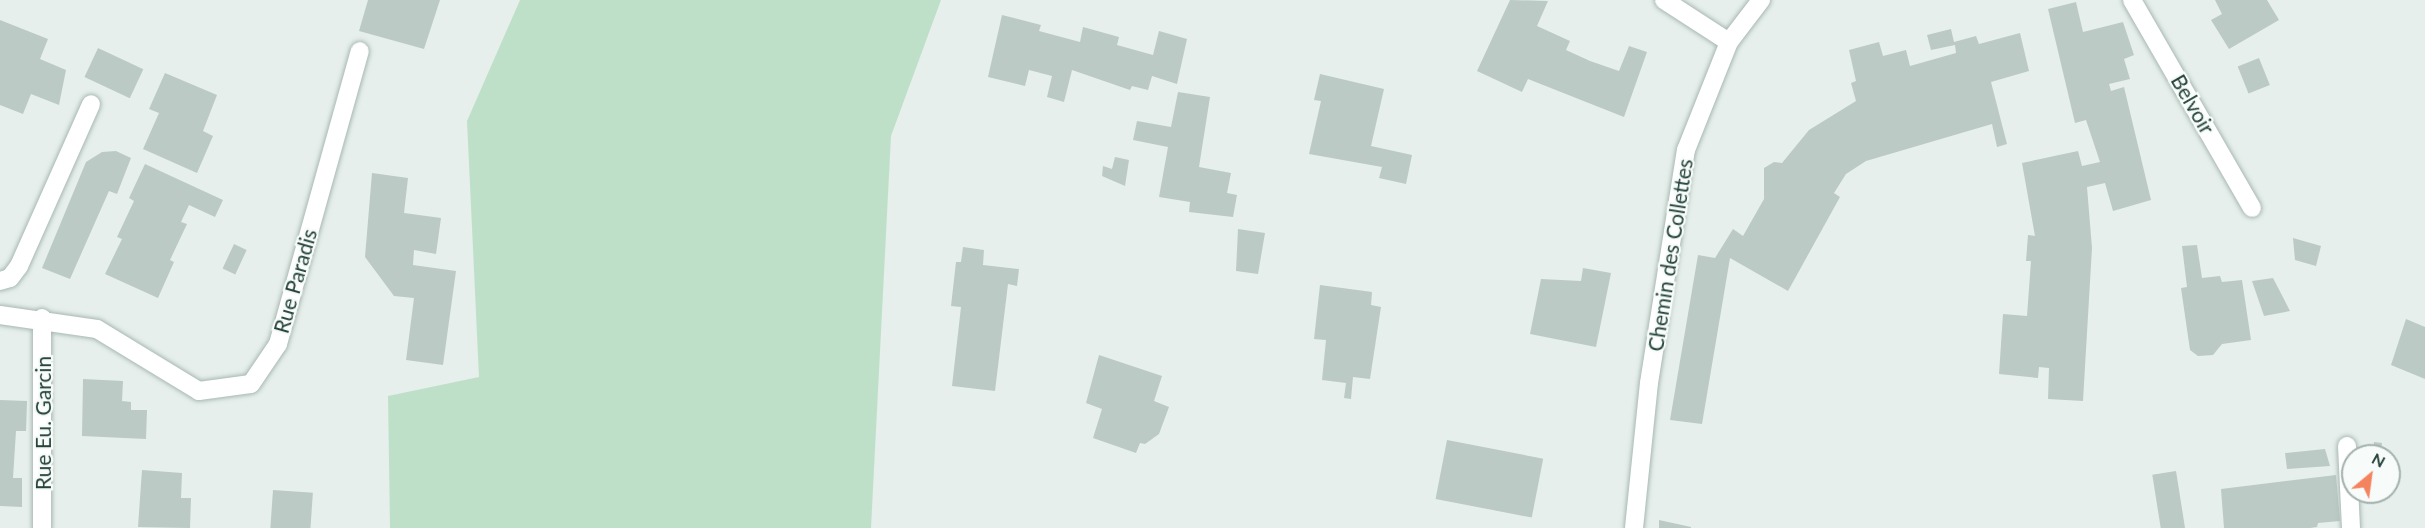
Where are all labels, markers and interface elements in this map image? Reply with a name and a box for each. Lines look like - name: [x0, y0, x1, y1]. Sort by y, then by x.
- street label: Belvoir: [2166, 70, 2220, 138]
- street label: Chemin des Collettes: [1642, 157, 1698, 353]
- street label: Rue Paradis: [268, 226, 322, 336]
- street label: Rue Eu. Garcin: [30, 356, 56, 490]
- north arrow: [2341, 444, 2401, 504]
- text: N: [2369, 448, 2389, 471]

